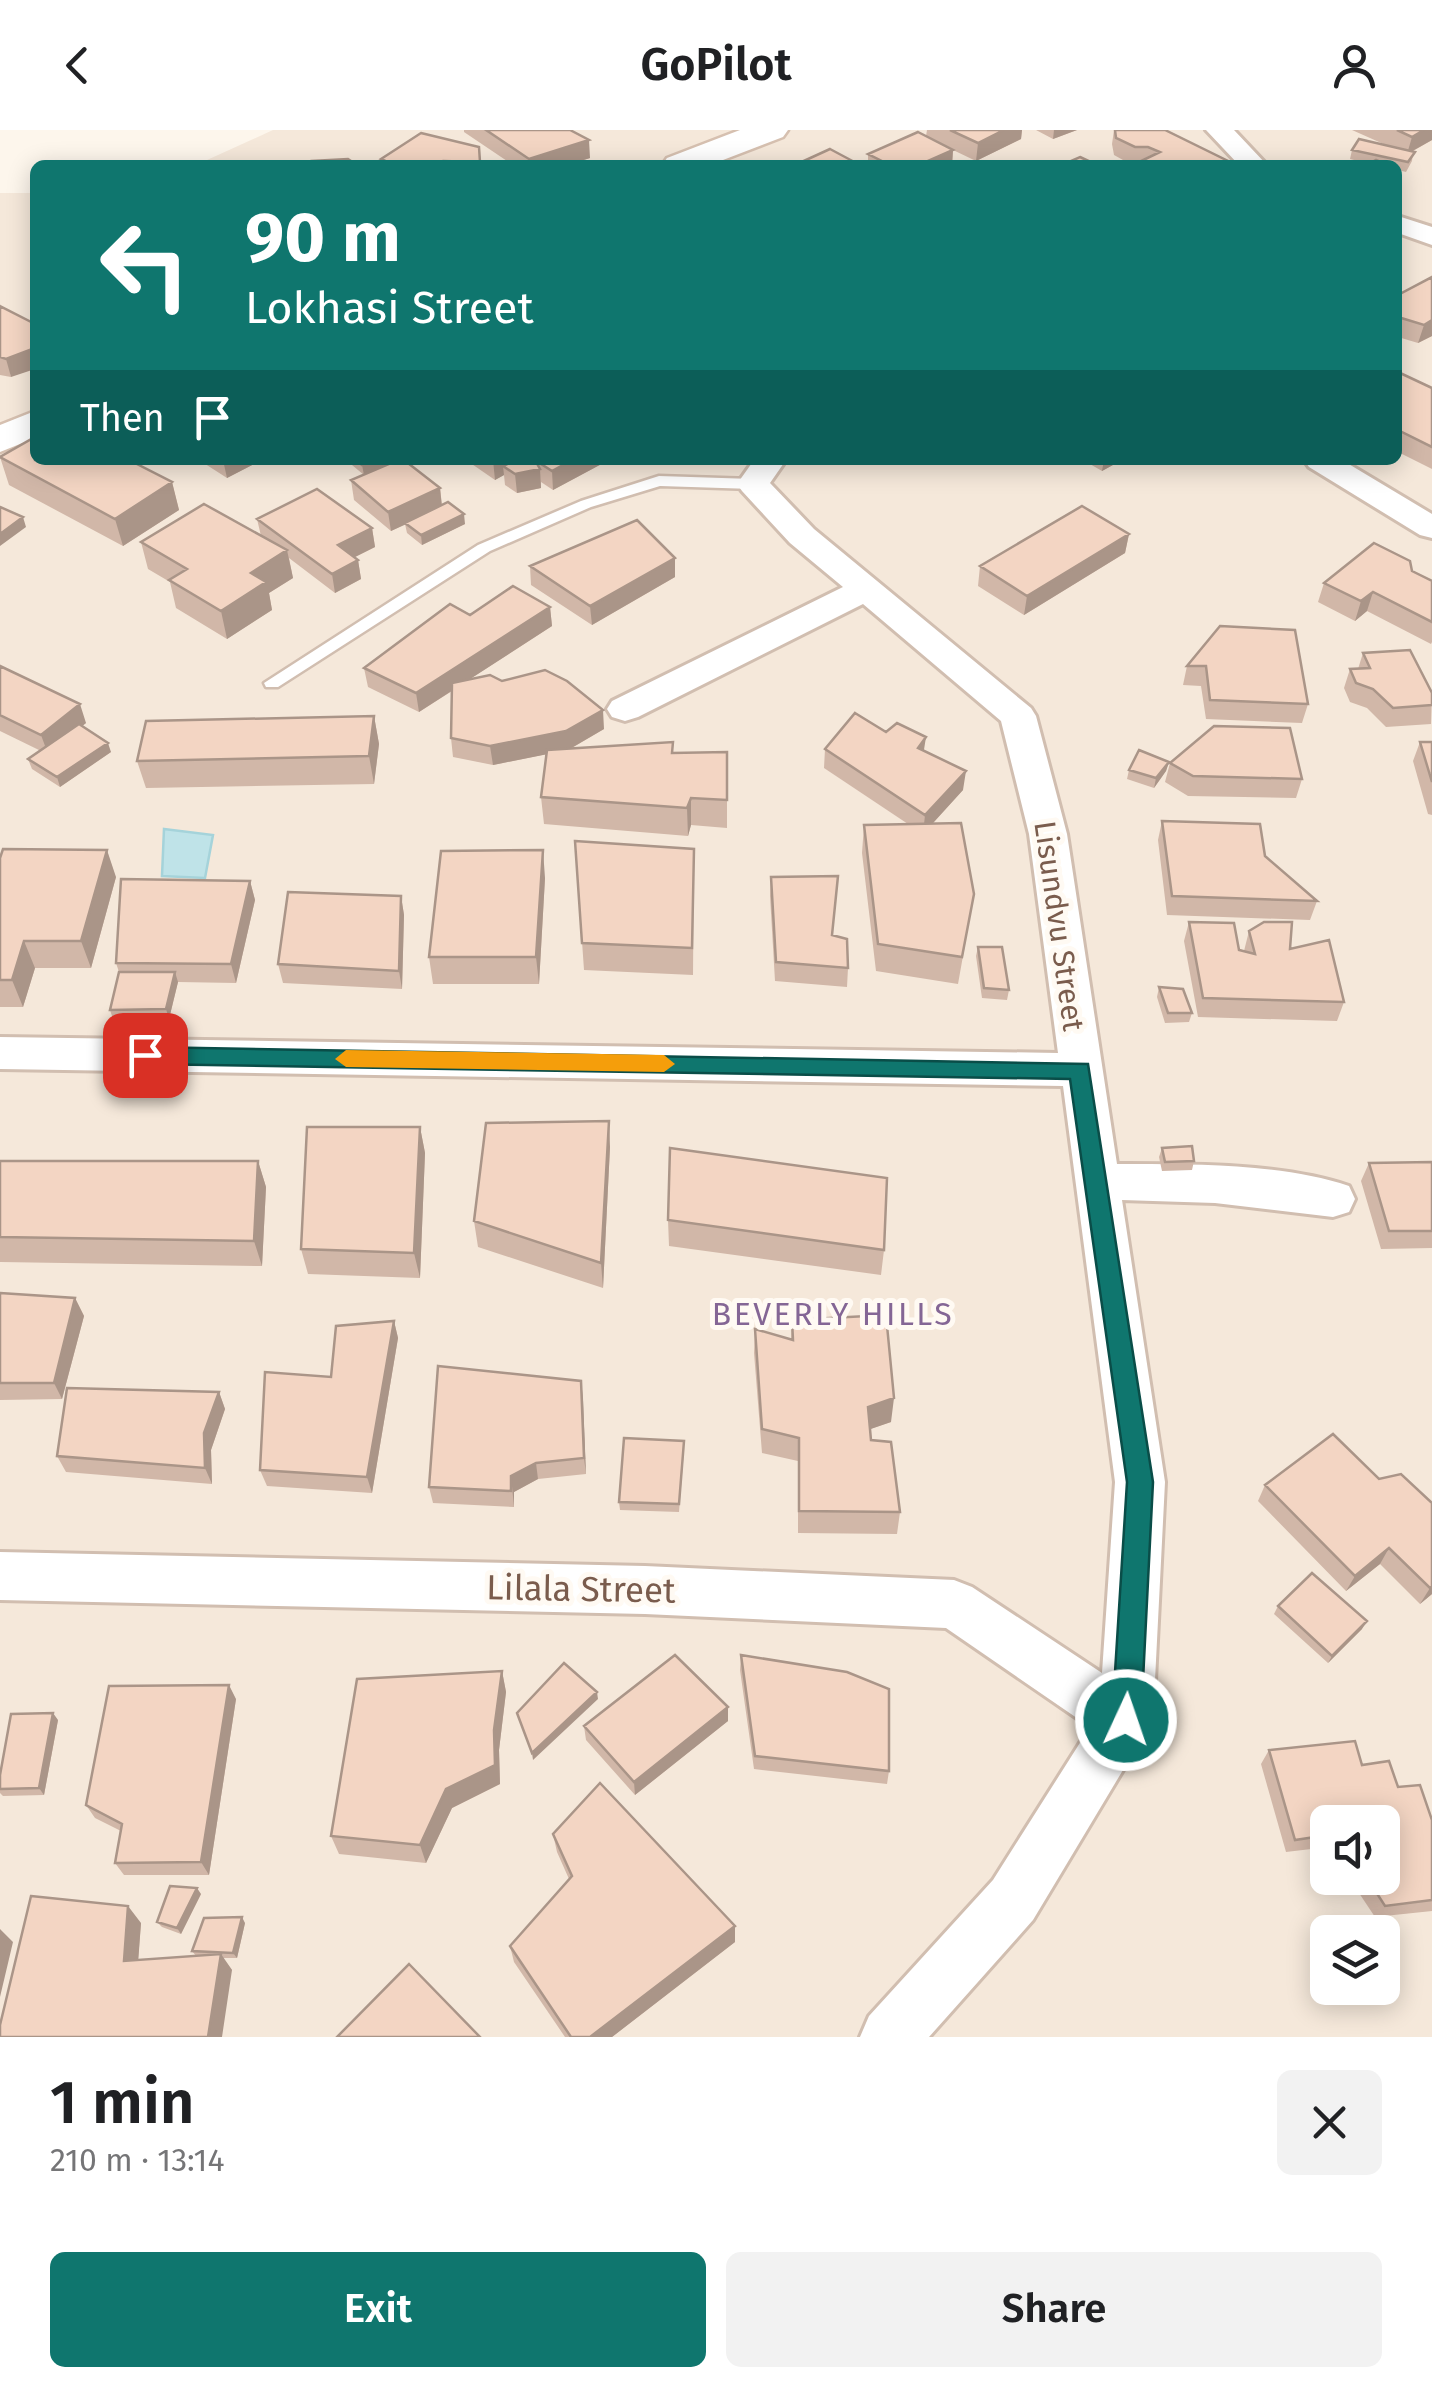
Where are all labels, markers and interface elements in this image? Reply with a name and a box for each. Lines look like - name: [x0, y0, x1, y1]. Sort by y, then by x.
- icon: back: [50, 38, 105, 93]
- text: GoPilot: [640, 38, 792, 92]
- icon: person: [1327, 38, 1382, 93]
- text: 90 m: [245, 196, 401, 280]
- icon: left: [80, 200, 210, 330]
- text: Lokhasi Street: [245, 281, 534, 335]
- icon: arrive: [185, 390, 240, 445]
- text: Then: [80, 395, 165, 441]
- street label: Lisundvu Street: [1026, 819, 1092, 1034]
- pin: [103, 1013, 188, 1098]
- icon: arrive: [118, 1028, 173, 1083]
- district label: BEVERLY HILLS: [712, 1295, 954, 1333]
- street label: Lilala Street: [486, 1566, 676, 1612]
- position arrow: [1074, 1668, 1178, 1772]
- map controls: [1310, 1805, 1400, 2005]
- button: sound: [1310, 1805, 1400, 1895]
- button: layers: [1310, 1915, 1400, 2005]
- text: 1 min: [50, 2067, 195, 2139]
- button: close: [1277, 2070, 1382, 2175]
- text: 210 m · 13:14: [50, 2141, 224, 2179]
- button: Exit: [50, 2252, 706, 2367]
- button: Share: [726, 2252, 1382, 2367]

